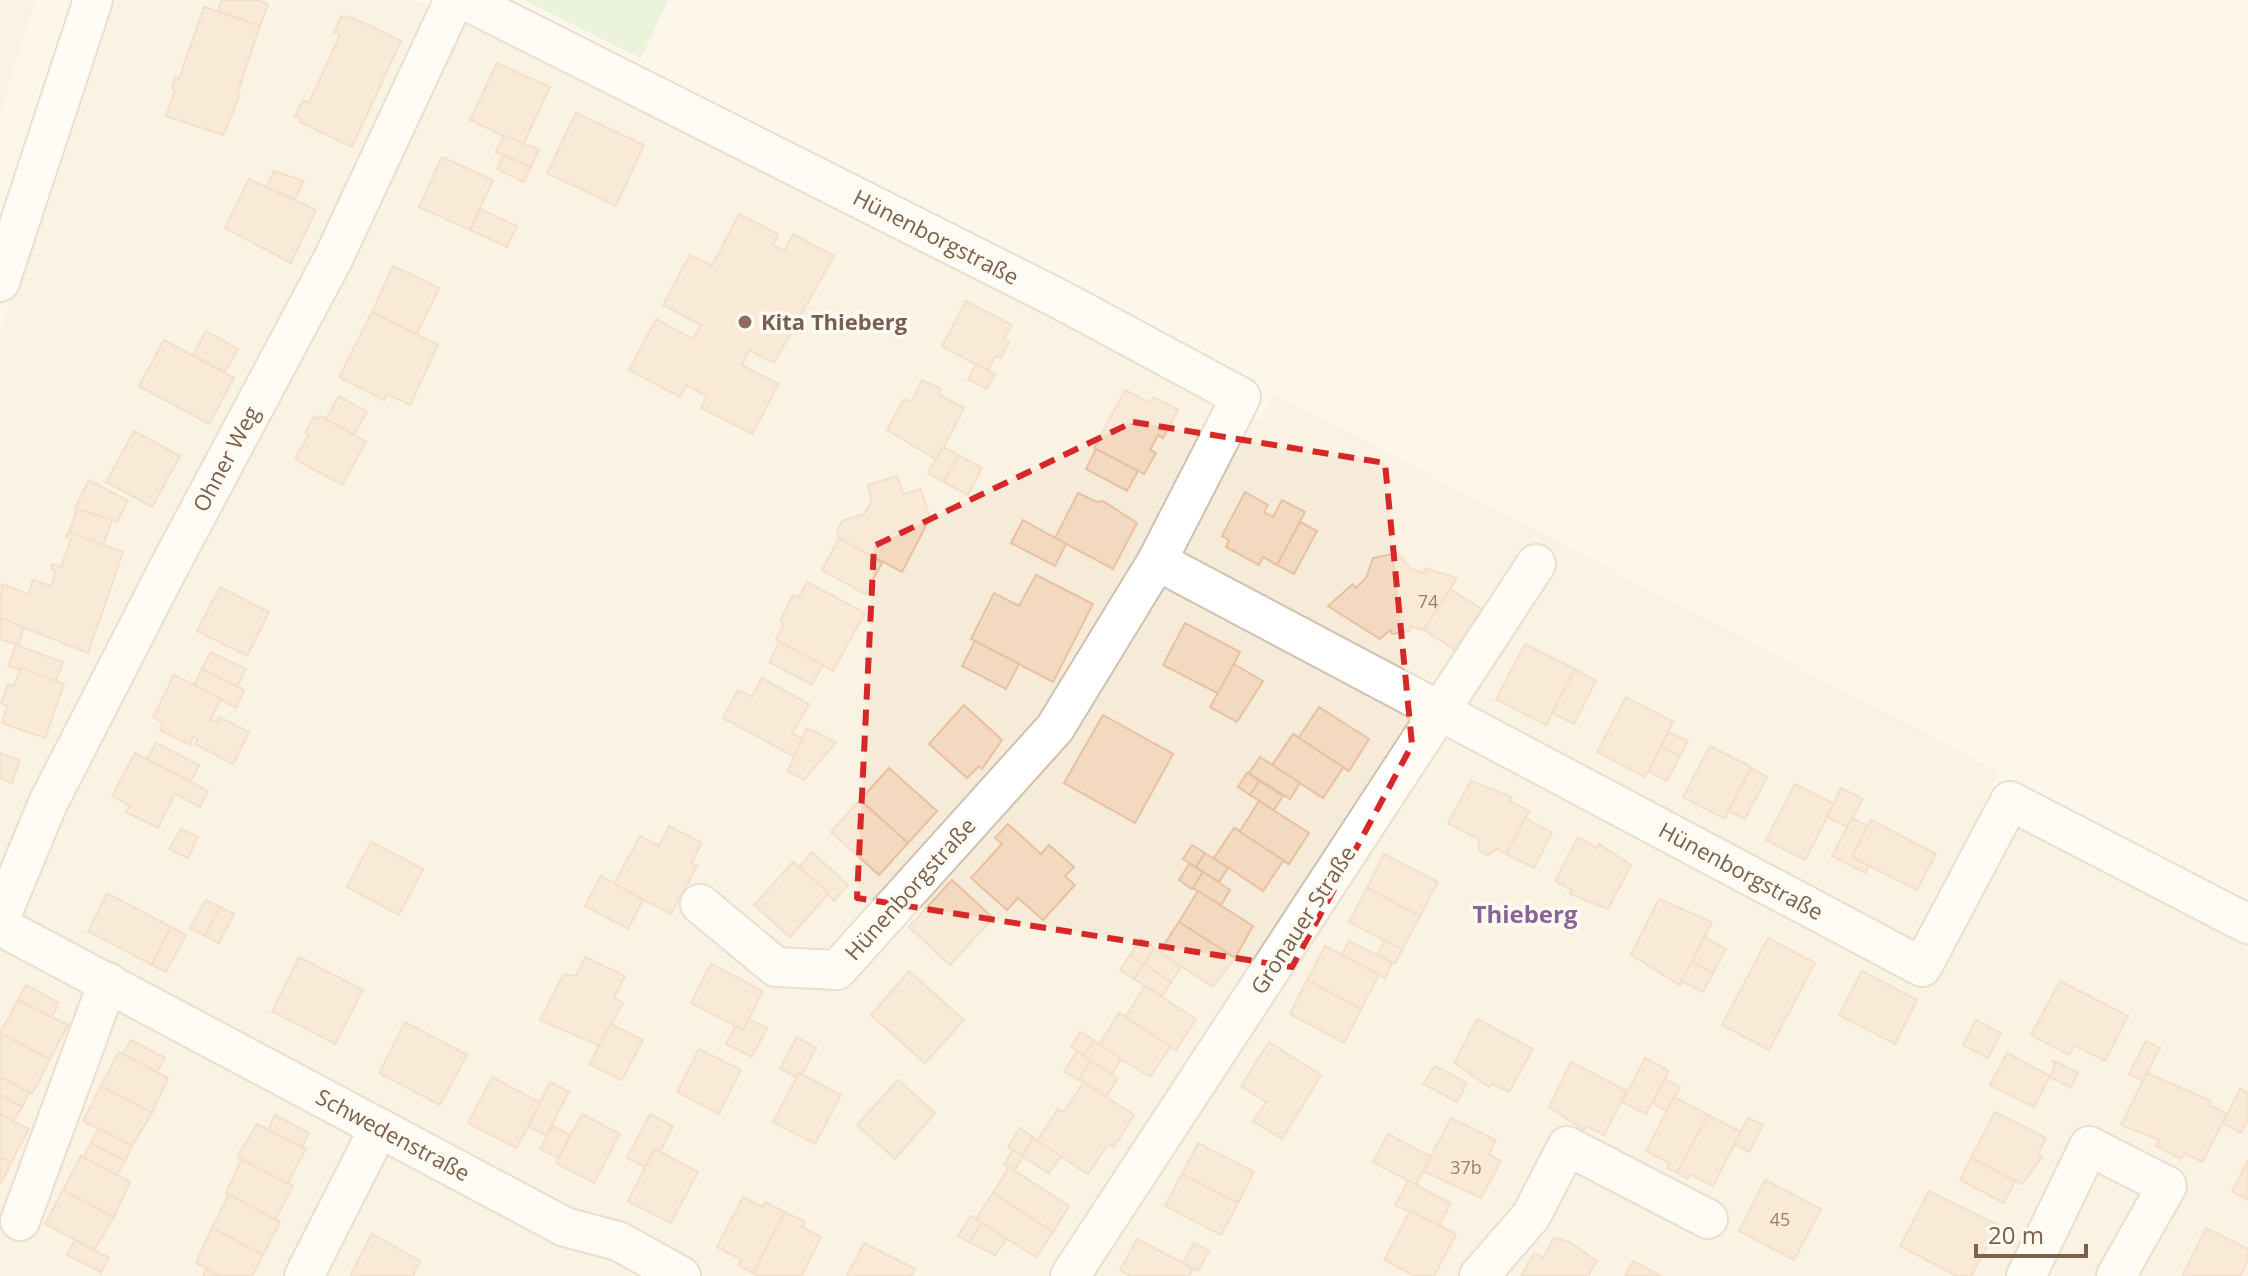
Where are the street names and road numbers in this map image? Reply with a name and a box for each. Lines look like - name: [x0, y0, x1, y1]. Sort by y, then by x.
- street label: Hünenborgstraße: [848, 181, 1024, 291]
- street label: Ohner Weg: [185, 400, 266, 517]
- street label: Hünenborgstraße: [837, 811, 981, 966]
- street label: Hünenborgstraße: [1654, 814, 1829, 926]
- street label: Gronauer Straße: [1243, 839, 1361, 1000]
- street label: Schwedenstraße: [311, 1081, 476, 1187]

